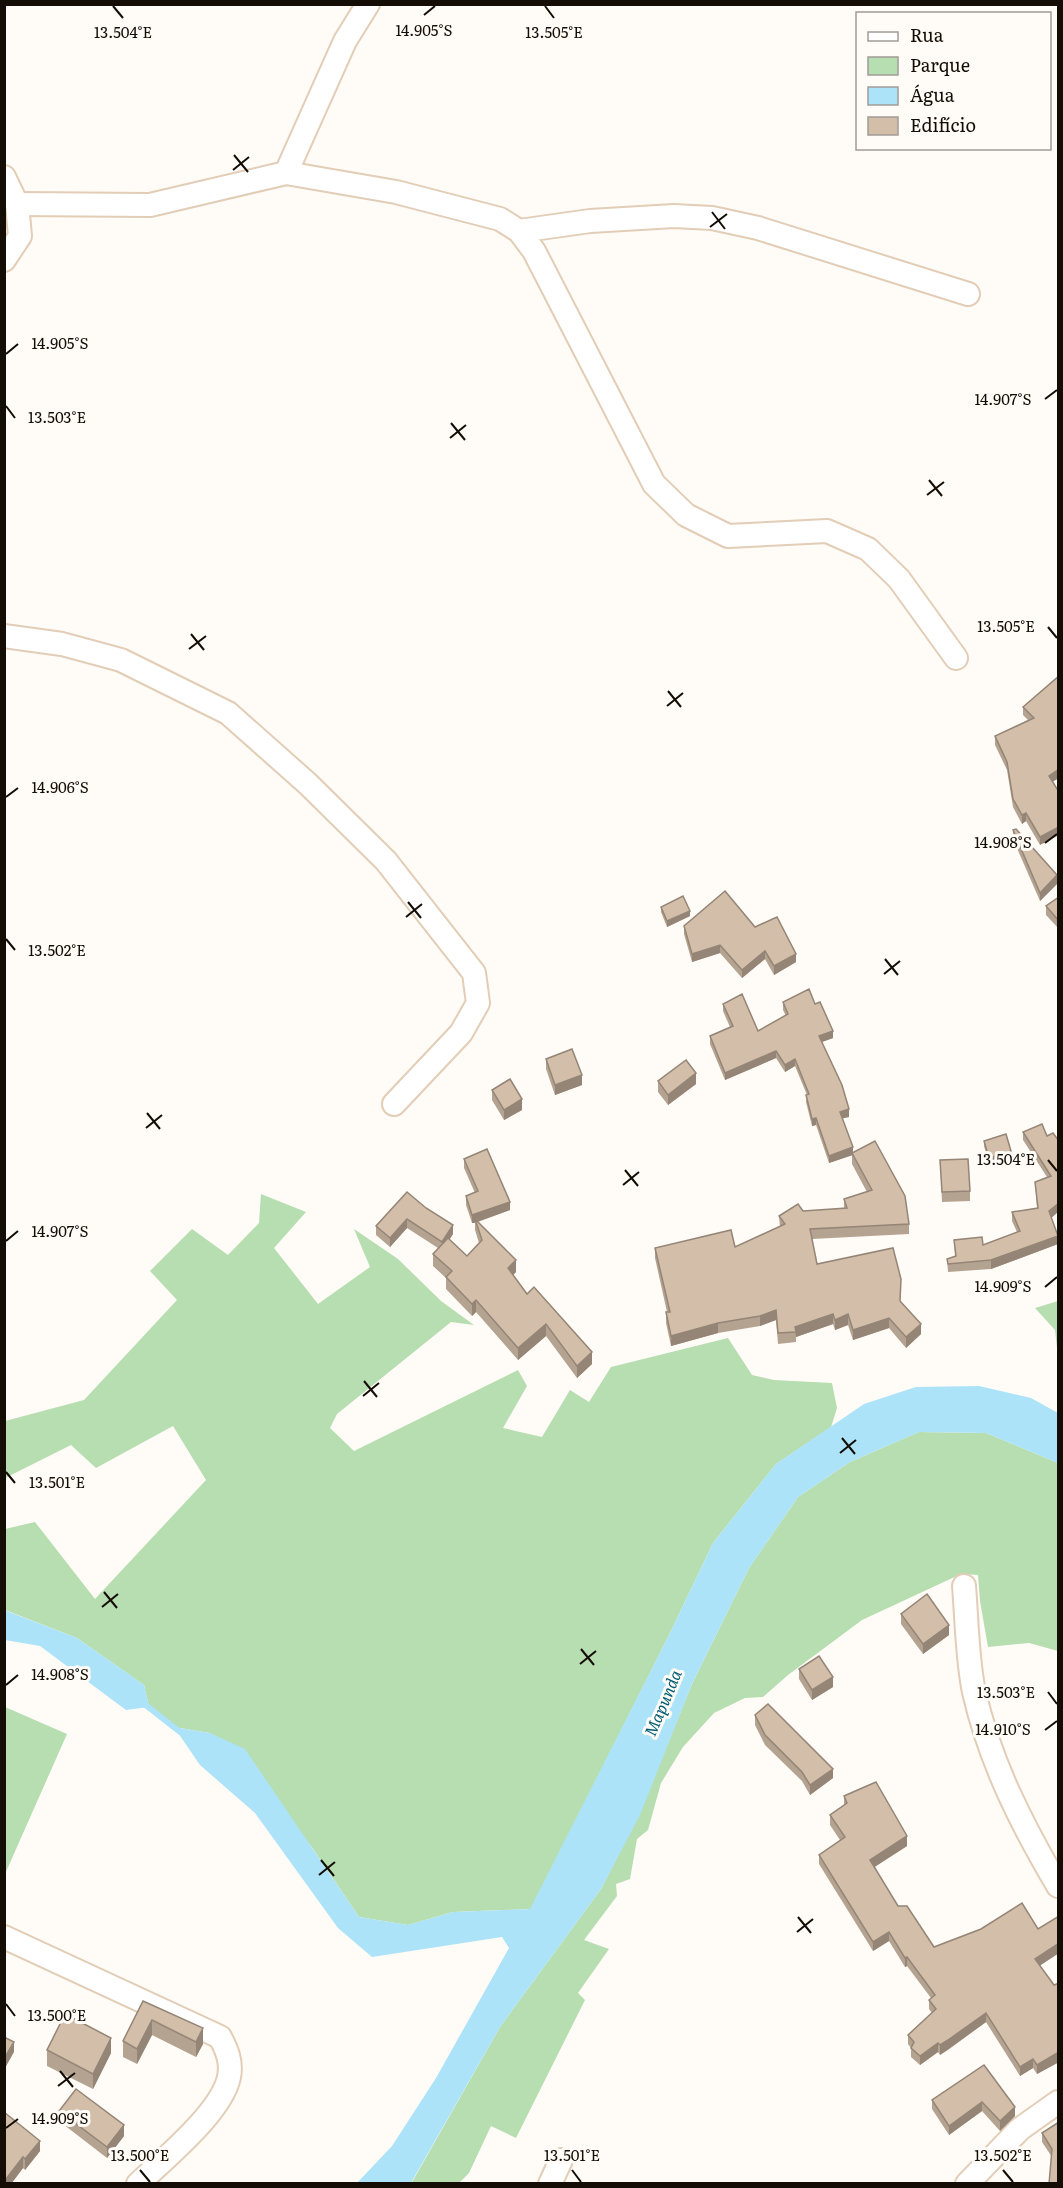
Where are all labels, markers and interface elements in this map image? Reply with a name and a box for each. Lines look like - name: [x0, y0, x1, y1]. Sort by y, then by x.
- legend: [856, 12, 1051, 150]
- text: 14.905°S: [396, 18, 452, 41]
- text: 13.504°E: [94, 20, 152, 43]
- text: 13.505°E: [525, 20, 583, 43]
- text: Rua: [910, 21, 944, 48]
- text: Parque: [910, 51, 970, 78]
- text: Água: [910, 81, 955, 108]
- text: Edifício: [910, 111, 976, 138]
- text: 14.905°S: [32, 331, 88, 354]
- text: 14.907°S: [975, 387, 1031, 410]
- text: 13.503°E: [28, 405, 86, 428]
- text: 13.505°E: [977, 614, 1035, 637]
- text: 14.906°S: [31, 775, 89, 798]
- text: 14.908°S: [974, 830, 1032, 853]
- text: 13.502°E: [28, 938, 86, 961]
- text: 13.504°E: [977, 1147, 1035, 1170]
- text: 14.907°S: [32, 1219, 88, 1242]
- text: 14.909°S: [974, 1274, 1032, 1297]
- text: 13.501°E: [29, 1470, 85, 1493]
- text: 14.908°S: [31, 1662, 89, 1685]
- water label: Mapunda: [637, 1665, 687, 1739]
- text: 13.503°E: [977, 1680, 1035, 1703]
- text: 14.910°S: [975, 1717, 1031, 1740]
- text: 13.500°E: [28, 2003, 86, 2026]
- text: 14.909°S: [31, 2106, 89, 2129]
- text: 13.500°E: [111, 2143, 169, 2166]
- text: 13.501°E: [544, 2143, 600, 2166]
- text: 13.502°E: [974, 2143, 1032, 2166]

